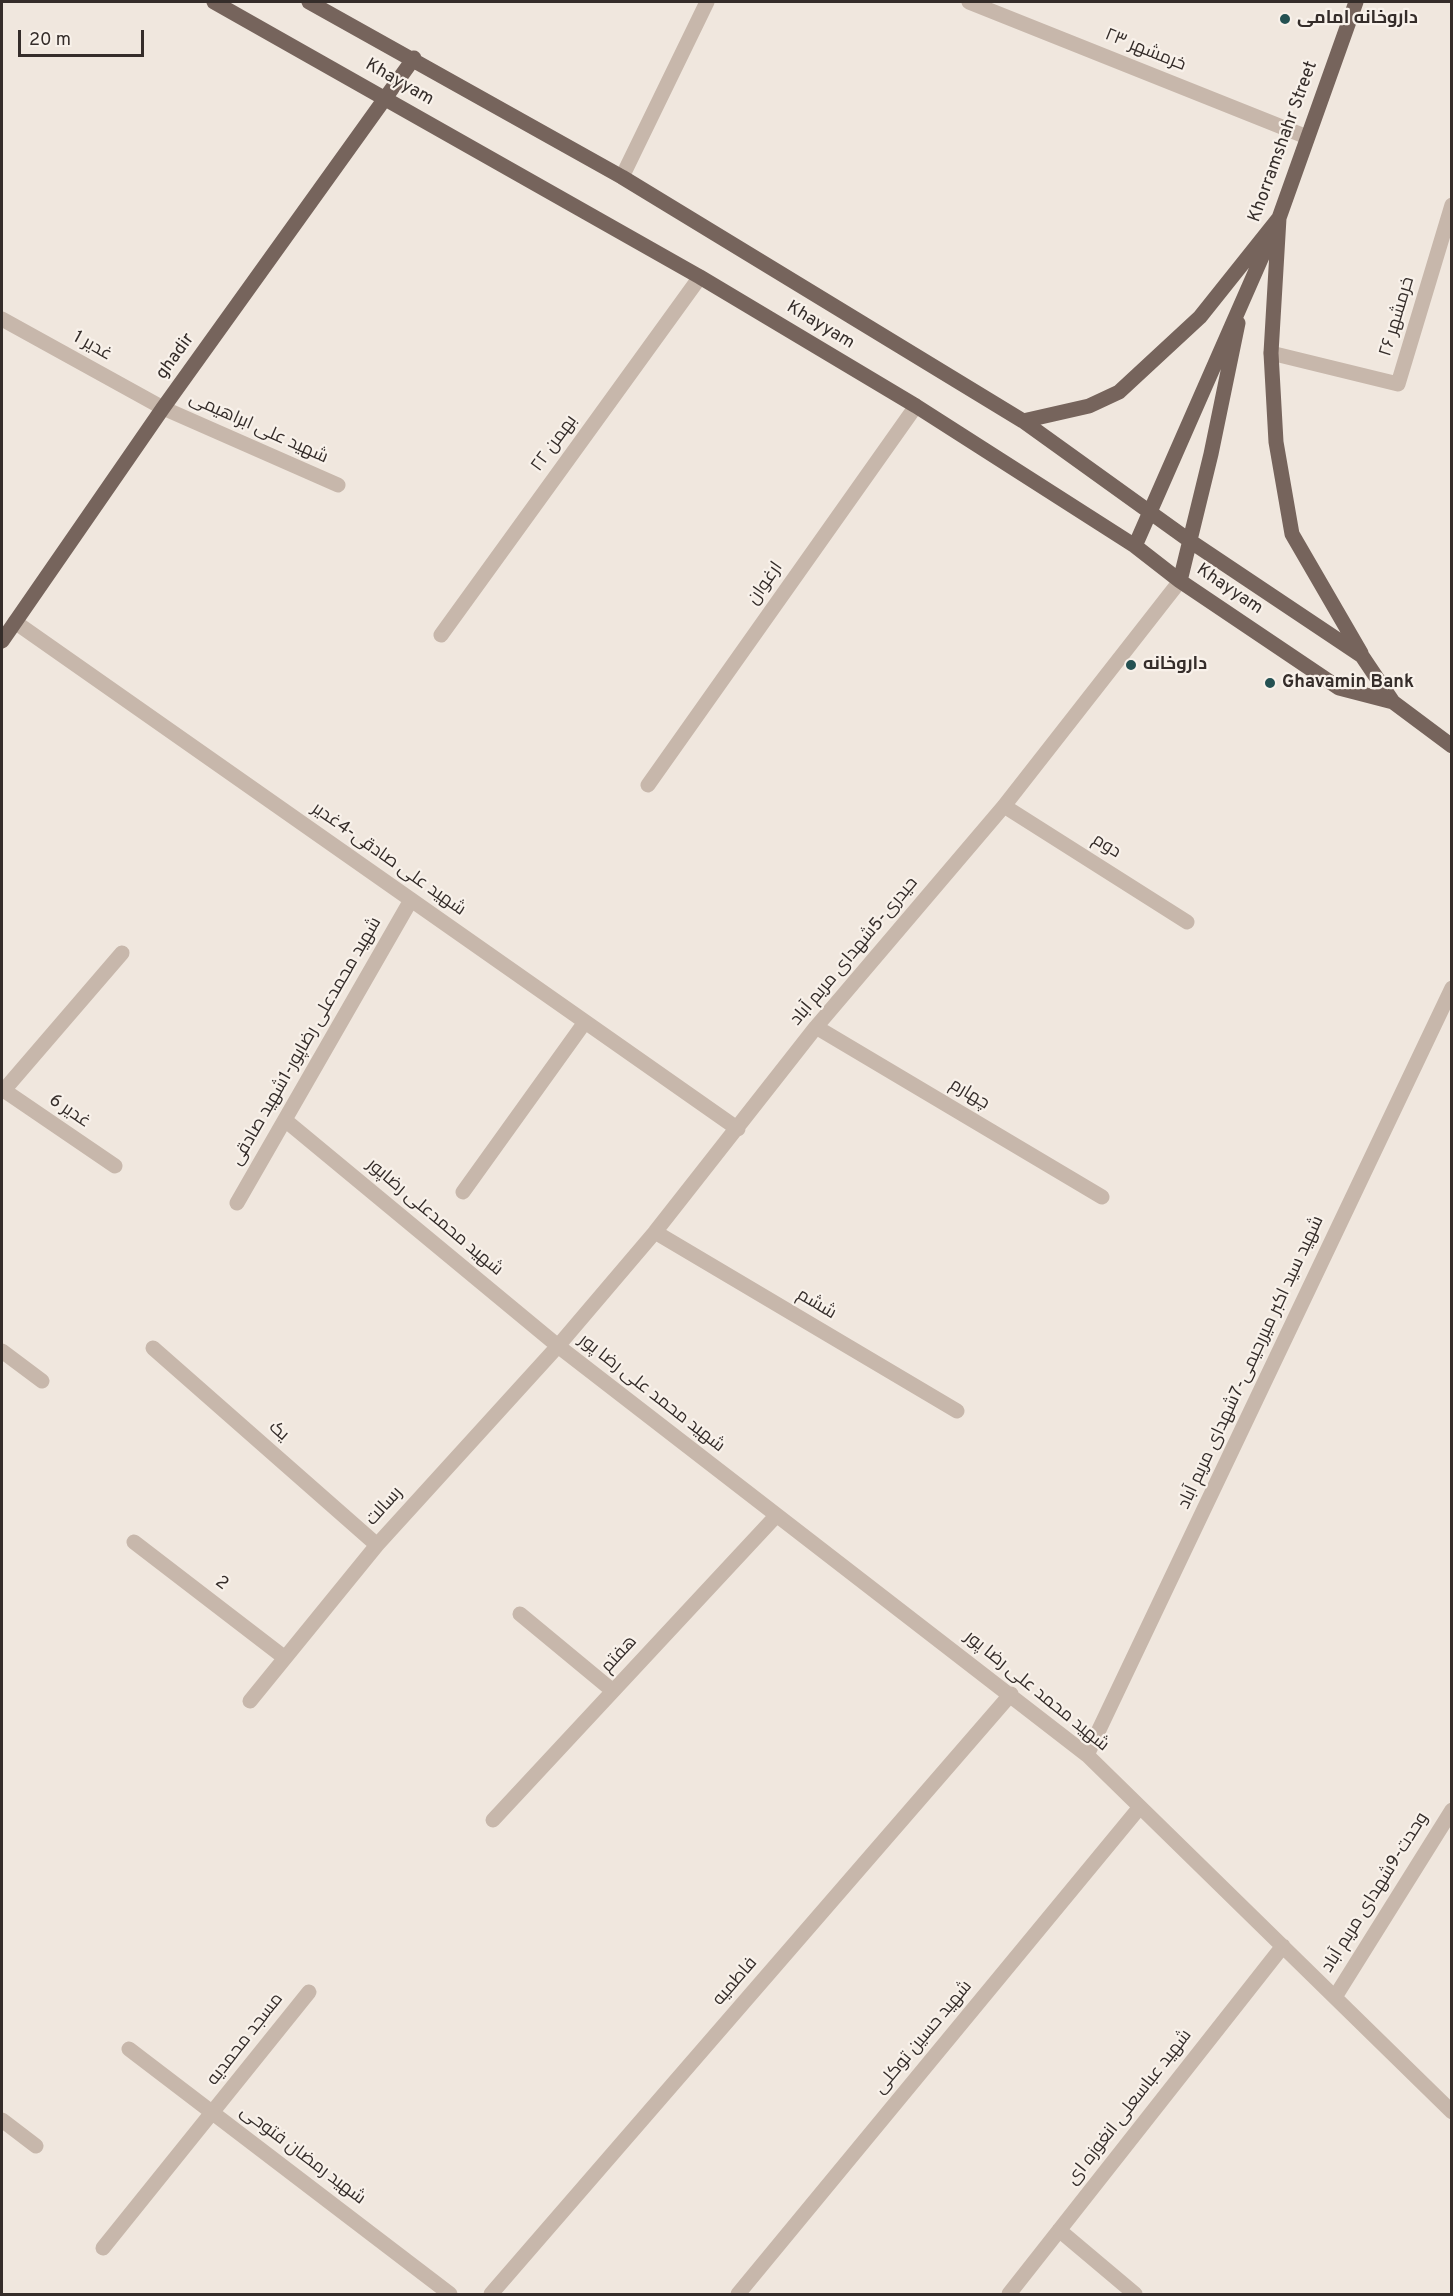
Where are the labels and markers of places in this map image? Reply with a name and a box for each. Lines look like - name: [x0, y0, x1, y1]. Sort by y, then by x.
- place label: داروخانه امامی: [1297, 8, 1418, 30]
- marker: داروخانه امامی: [1278, 12, 1292, 26]
- place label: داروخانه: [1143, 654, 1207, 676]
- marker: داروخانه: [1124, 658, 1138, 672]
- place label: Ghavamin Bank: [1282, 672, 1414, 694]
- marker: Ghavamin Bank: [1263, 676, 1277, 690]

